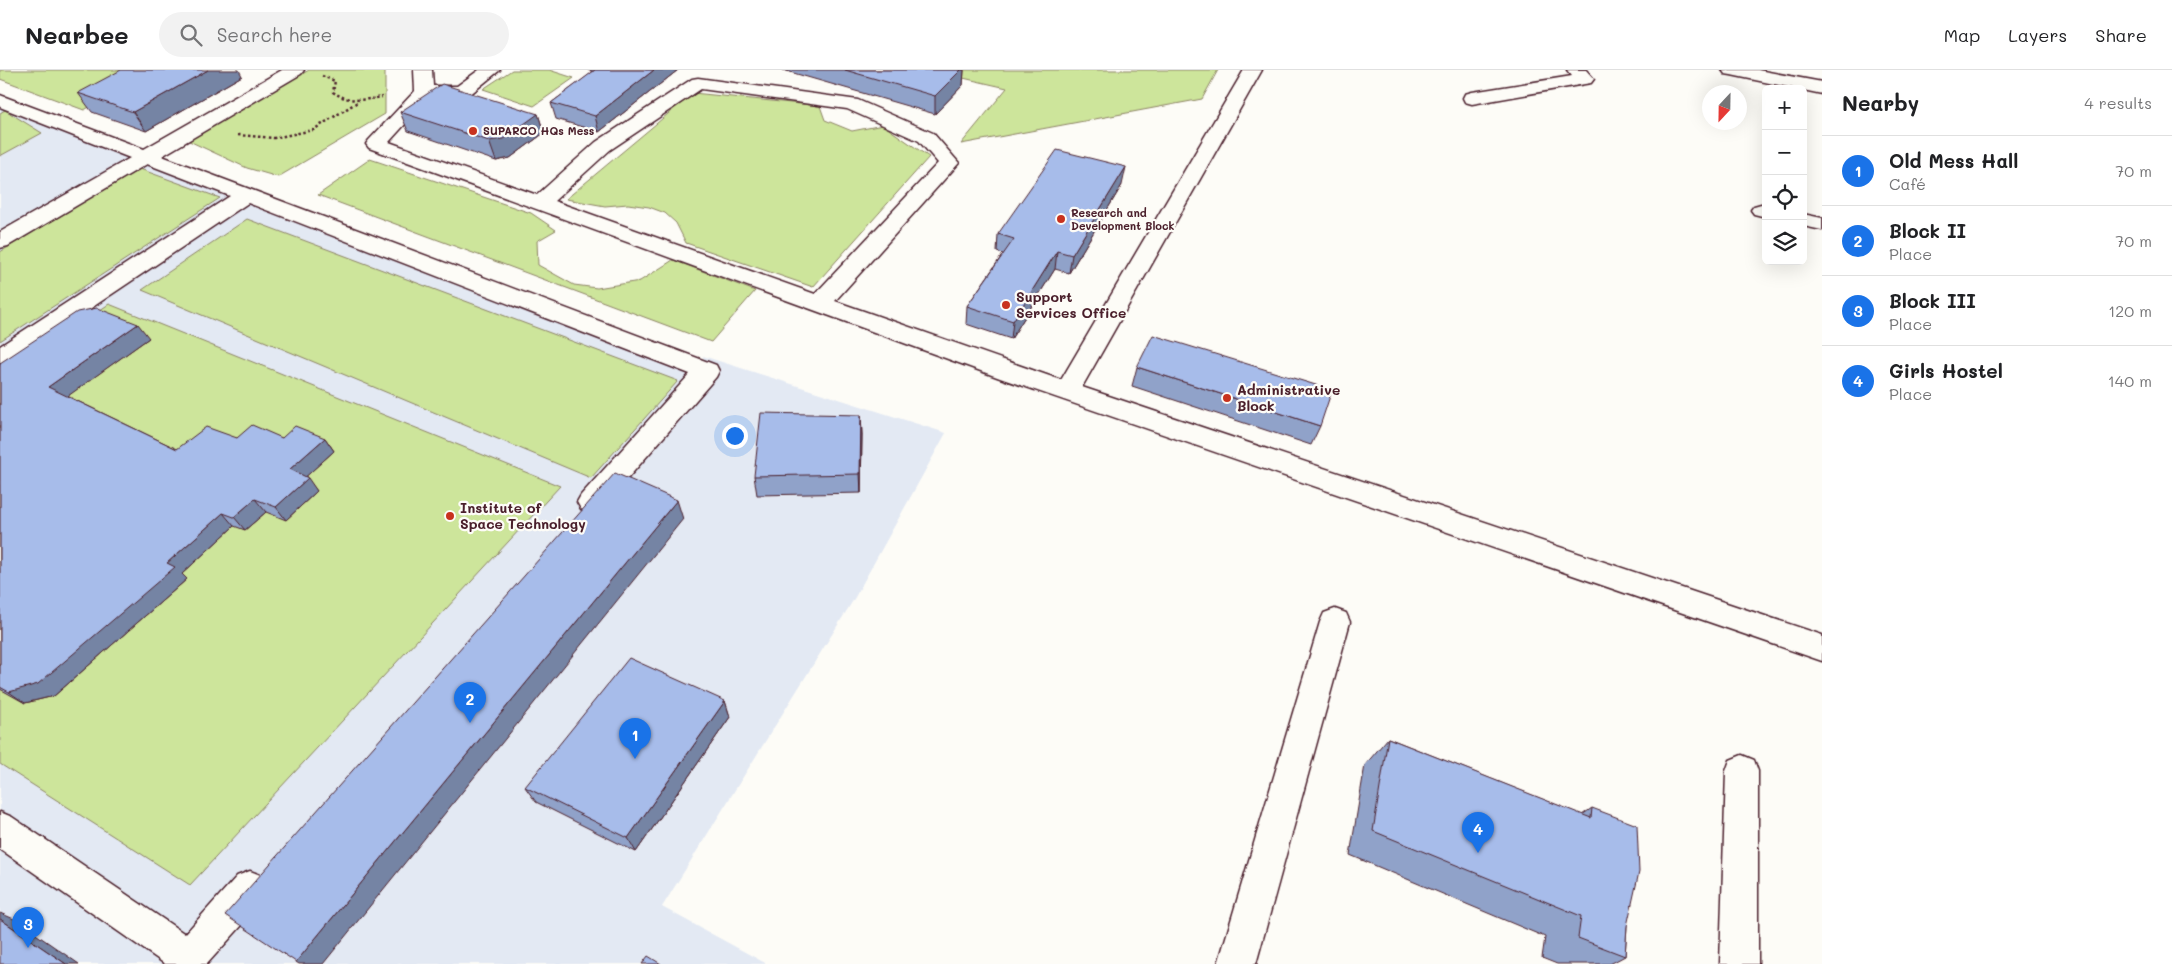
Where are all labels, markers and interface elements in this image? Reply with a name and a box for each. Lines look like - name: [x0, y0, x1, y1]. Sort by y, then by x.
- search box: [159, 12, 509, 57]
- text: Nearbee: [25, 19, 129, 50]
- icon: search: [177, 21, 205, 49]
- text: Search here: [217, 22, 332, 47]
- text: Map: [1944, 23, 1980, 47]
- text: Layers: [2008, 23, 2067, 47]
- text: Share: [2095, 23, 2147, 47]
- north arrow: [1702, 85, 1747, 130]
- map controls: [1762, 85, 1807, 265]
- button: +: [1762, 85, 1807, 130]
- text: Nearby: [1842, 89, 1919, 116]
- text: 4 results: [2084, 92, 2152, 113]
- place label: SUPARCO HQs Mess: [483, 123, 595, 138]
- marker: SUPARCO HQs Mess: [467, 125, 479, 137]
- button: −: [1762, 130, 1807, 175]
- text: Old Mess Hall: [1889, 148, 2018, 173]
- text: 1: [1854, 160, 1862, 181]
- text: 70 m: [2115, 160, 2152, 181]
- text: Café: [1889, 173, 1926, 194]
- button: locate: [1762, 175, 1807, 220]
- place label: Research and Development Block: [1071, 205, 1175, 233]
- marker: Research and Development Block: [1055, 213, 1067, 225]
- text: Block II: [1889, 218, 1966, 243]
- button: layers: [1762, 220, 1807, 265]
- text: 2: [1854, 230, 1862, 251]
- text: 70 m: [2115, 230, 2152, 251]
- text: Place: [1889, 243, 1932, 264]
- place label: Support Services Office: [1016, 287, 1126, 322]
- text: Block III: [1889, 288, 1976, 313]
- marker: Support Services Office: [1000, 299, 1012, 311]
- text: 3: [1853, 300, 1863, 321]
- text: 120 m: [2108, 300, 2152, 321]
- text: Place: [1889, 313, 1932, 334]
- text: Girls Hostel: [1889, 358, 2003, 383]
- text: 4: [1853, 370, 1863, 391]
- text: 140 m: [2108, 370, 2152, 391]
- place label: Administrative Block: [1237, 380, 1340, 415]
- text: Place: [1889, 383, 1932, 404]
- marker: Administrative Block: [1221, 392, 1233, 404]
- your location: [722, 423, 748, 449]
- place label: Institute of Space Technology: [460, 498, 586, 533]
- marker: Institute of Space Technology: [444, 510, 456, 522]
- pin: 2: [454, 682, 486, 723]
- pin: 1: [619, 718, 651, 759]
- pin: 4: [1462, 812, 1494, 853]
- pin: 3: [12, 907, 44, 948]

